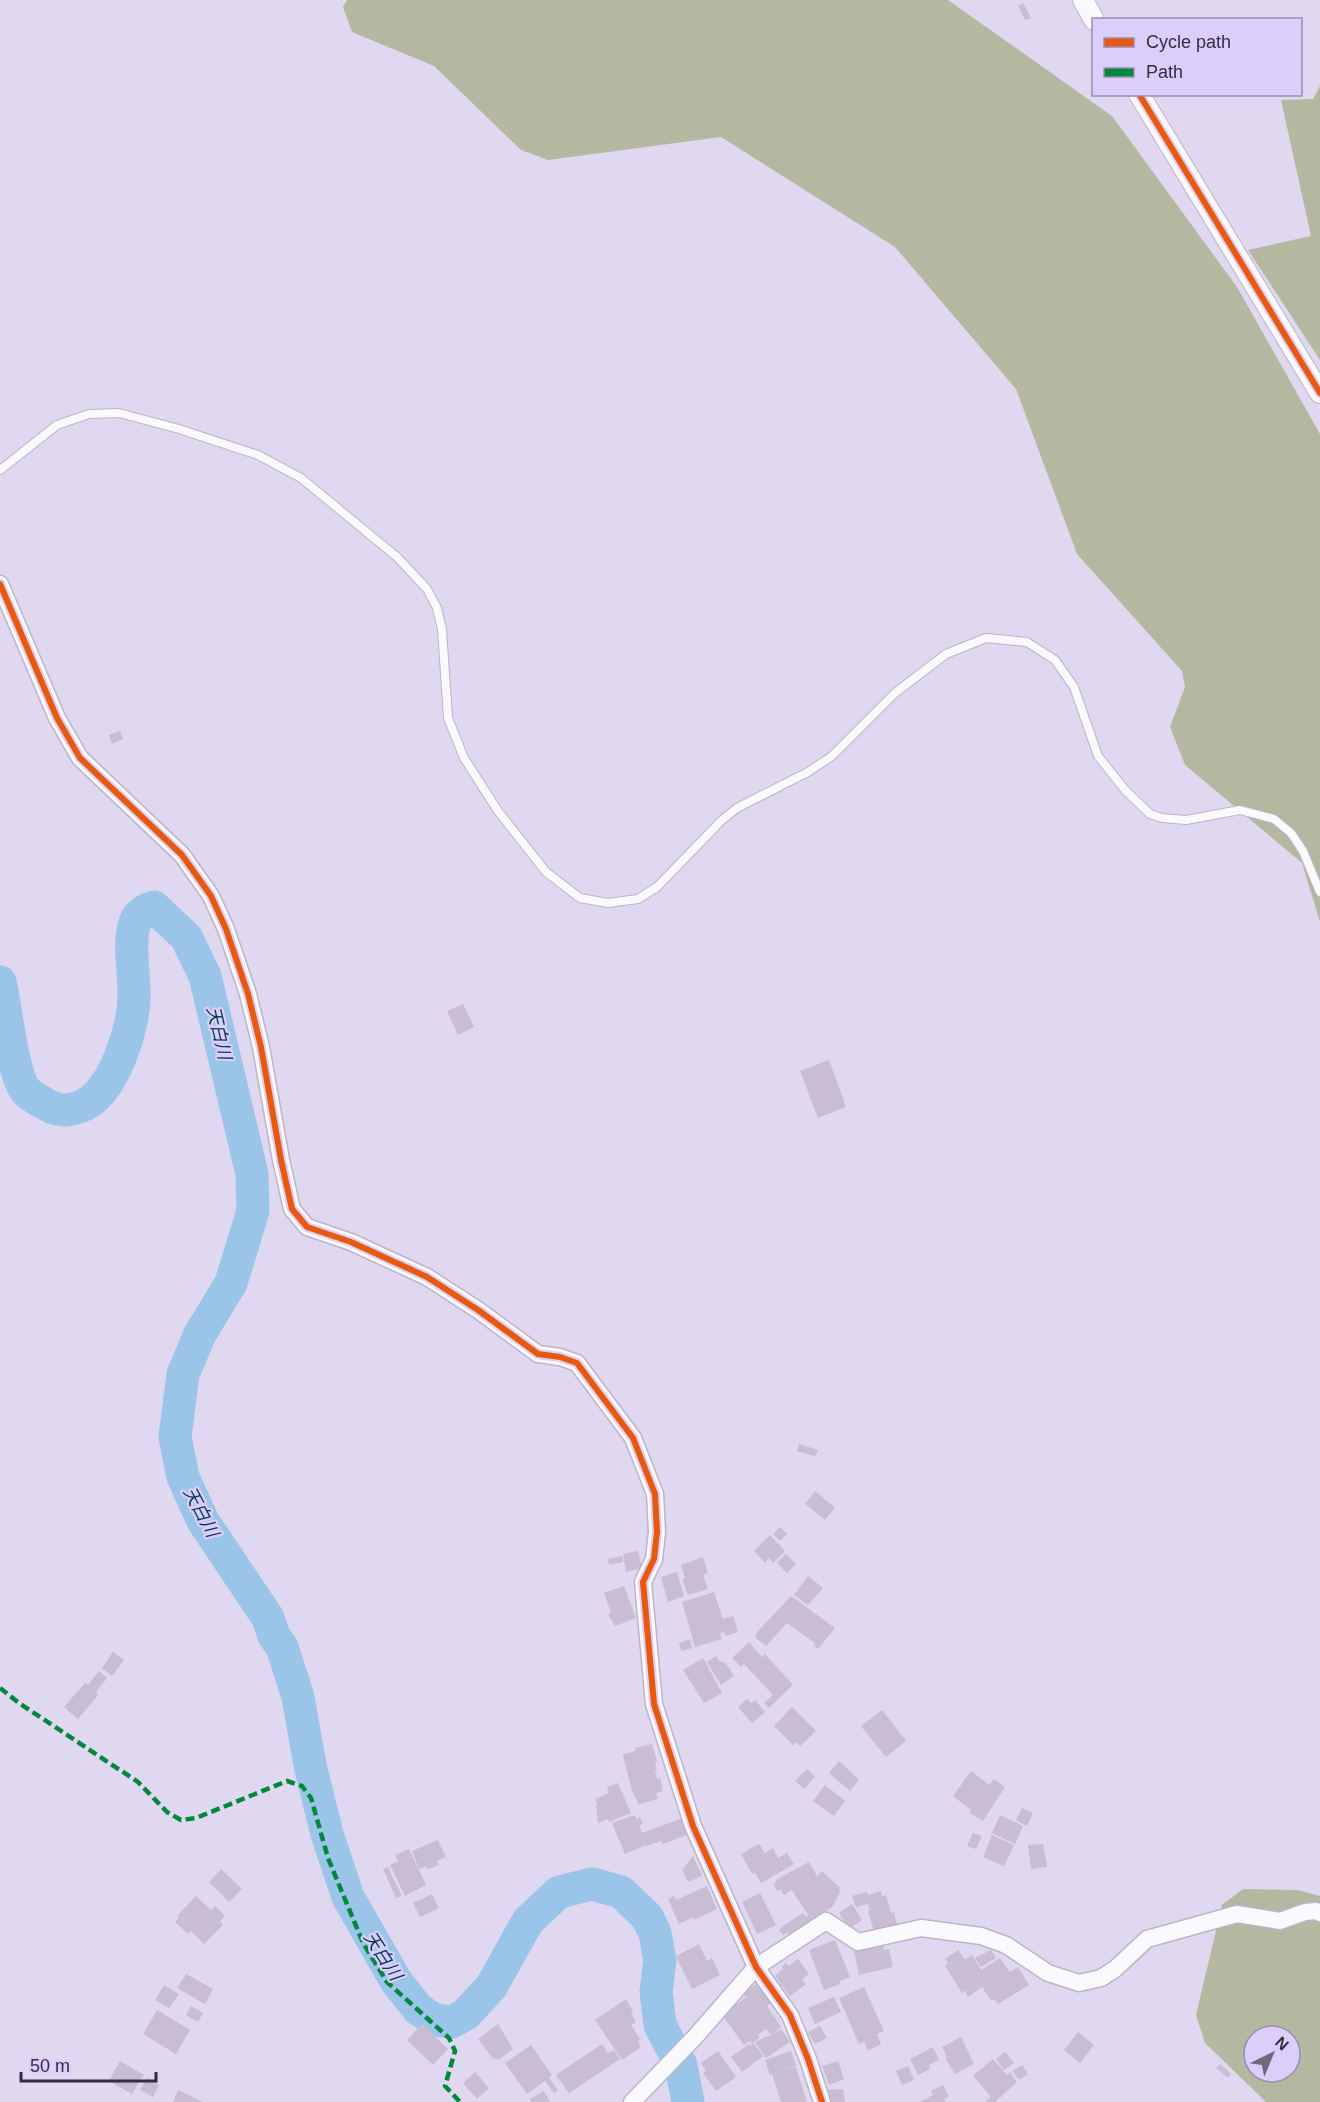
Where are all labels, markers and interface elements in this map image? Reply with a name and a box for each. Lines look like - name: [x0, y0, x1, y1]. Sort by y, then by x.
- legend: [1092, 18, 1302, 96]
- text: Cycle path: [1146, 32, 1231, 52]
- text: Path: [1146, 62, 1183, 82]
- water label: 天白川: [203, 1004, 235, 1064]
- water label: 天白川: [179, 1483, 223, 1542]
- water label: 天白川: [360, 1928, 407, 1986]
- north arrow: [1242, 2024, 1302, 2084]
- text: N: [1272, 2033, 1292, 2054]
- scale bar: [21, 2045, 156, 2083]
- text: 50 m: [30, 2056, 70, 2076]

